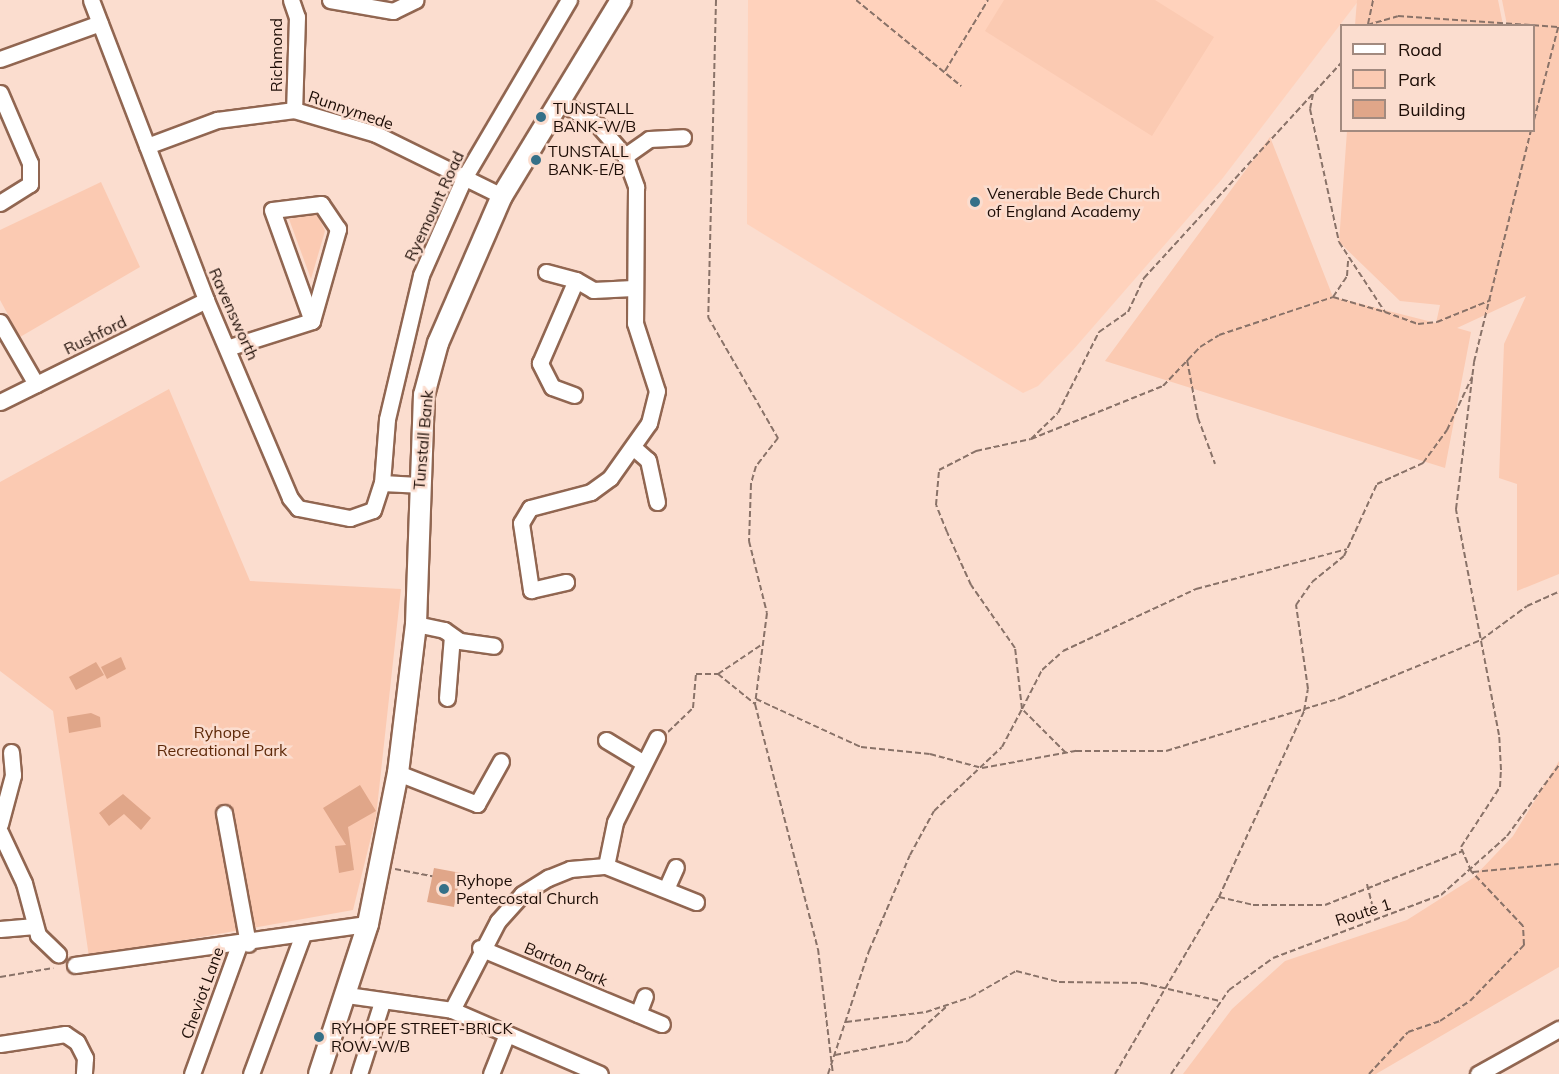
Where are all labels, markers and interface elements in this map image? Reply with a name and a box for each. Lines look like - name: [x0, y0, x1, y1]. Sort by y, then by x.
- street label: Richmond: [266, 18, 286, 92]
- legend: [1340, 24, 1535, 132]
- text: Road: [1398, 38, 1442, 61]
- text: Park: [1398, 68, 1436, 91]
- street label: Runnymede: [306, 87, 396, 133]
- place label: TUNSTALL BANK-W/B: [553, 98, 636, 136]
- text: Building: [1398, 98, 1466, 121]
- marker: TUNSTALL BANK-W/B: [534, 110, 548, 124]
- place label: TUNSTALL BANK-E/B: [548, 141, 629, 179]
- street label: Ryemount Road: [400, 148, 468, 264]
- marker: TUNSTALL BANK-E/B: [529, 153, 543, 167]
- place label: Venerable Bede Church of England Academy: [987, 183, 1160, 221]
- marker: Venerable Bede Church of England Academy: [968, 195, 982, 209]
- street label: Ravensworth: [205, 265, 263, 363]
- street label: Rushford: [61, 312, 129, 358]
- street label: Tunstall Bank: [409, 389, 437, 491]
- park label: Ryhope Recreational Park: [157, 722, 287, 760]
- place label: Ryhope Pentecostal Church: [456, 870, 599, 908]
- marker: Ryhope Pentecostal Church: [437, 882, 451, 896]
- street label: Route 1: [1333, 894, 1393, 930]
- street label: Barton Park: [521, 938, 611, 990]
- street label: Cheviot Lane: [176, 944, 228, 1042]
- place label: RYHOPE STREET-BRICK ROW-W/B: [331, 1018, 513, 1056]
- marker: RYHOPE STREET-BRICK ROW-W/B: [312, 1030, 326, 1044]

